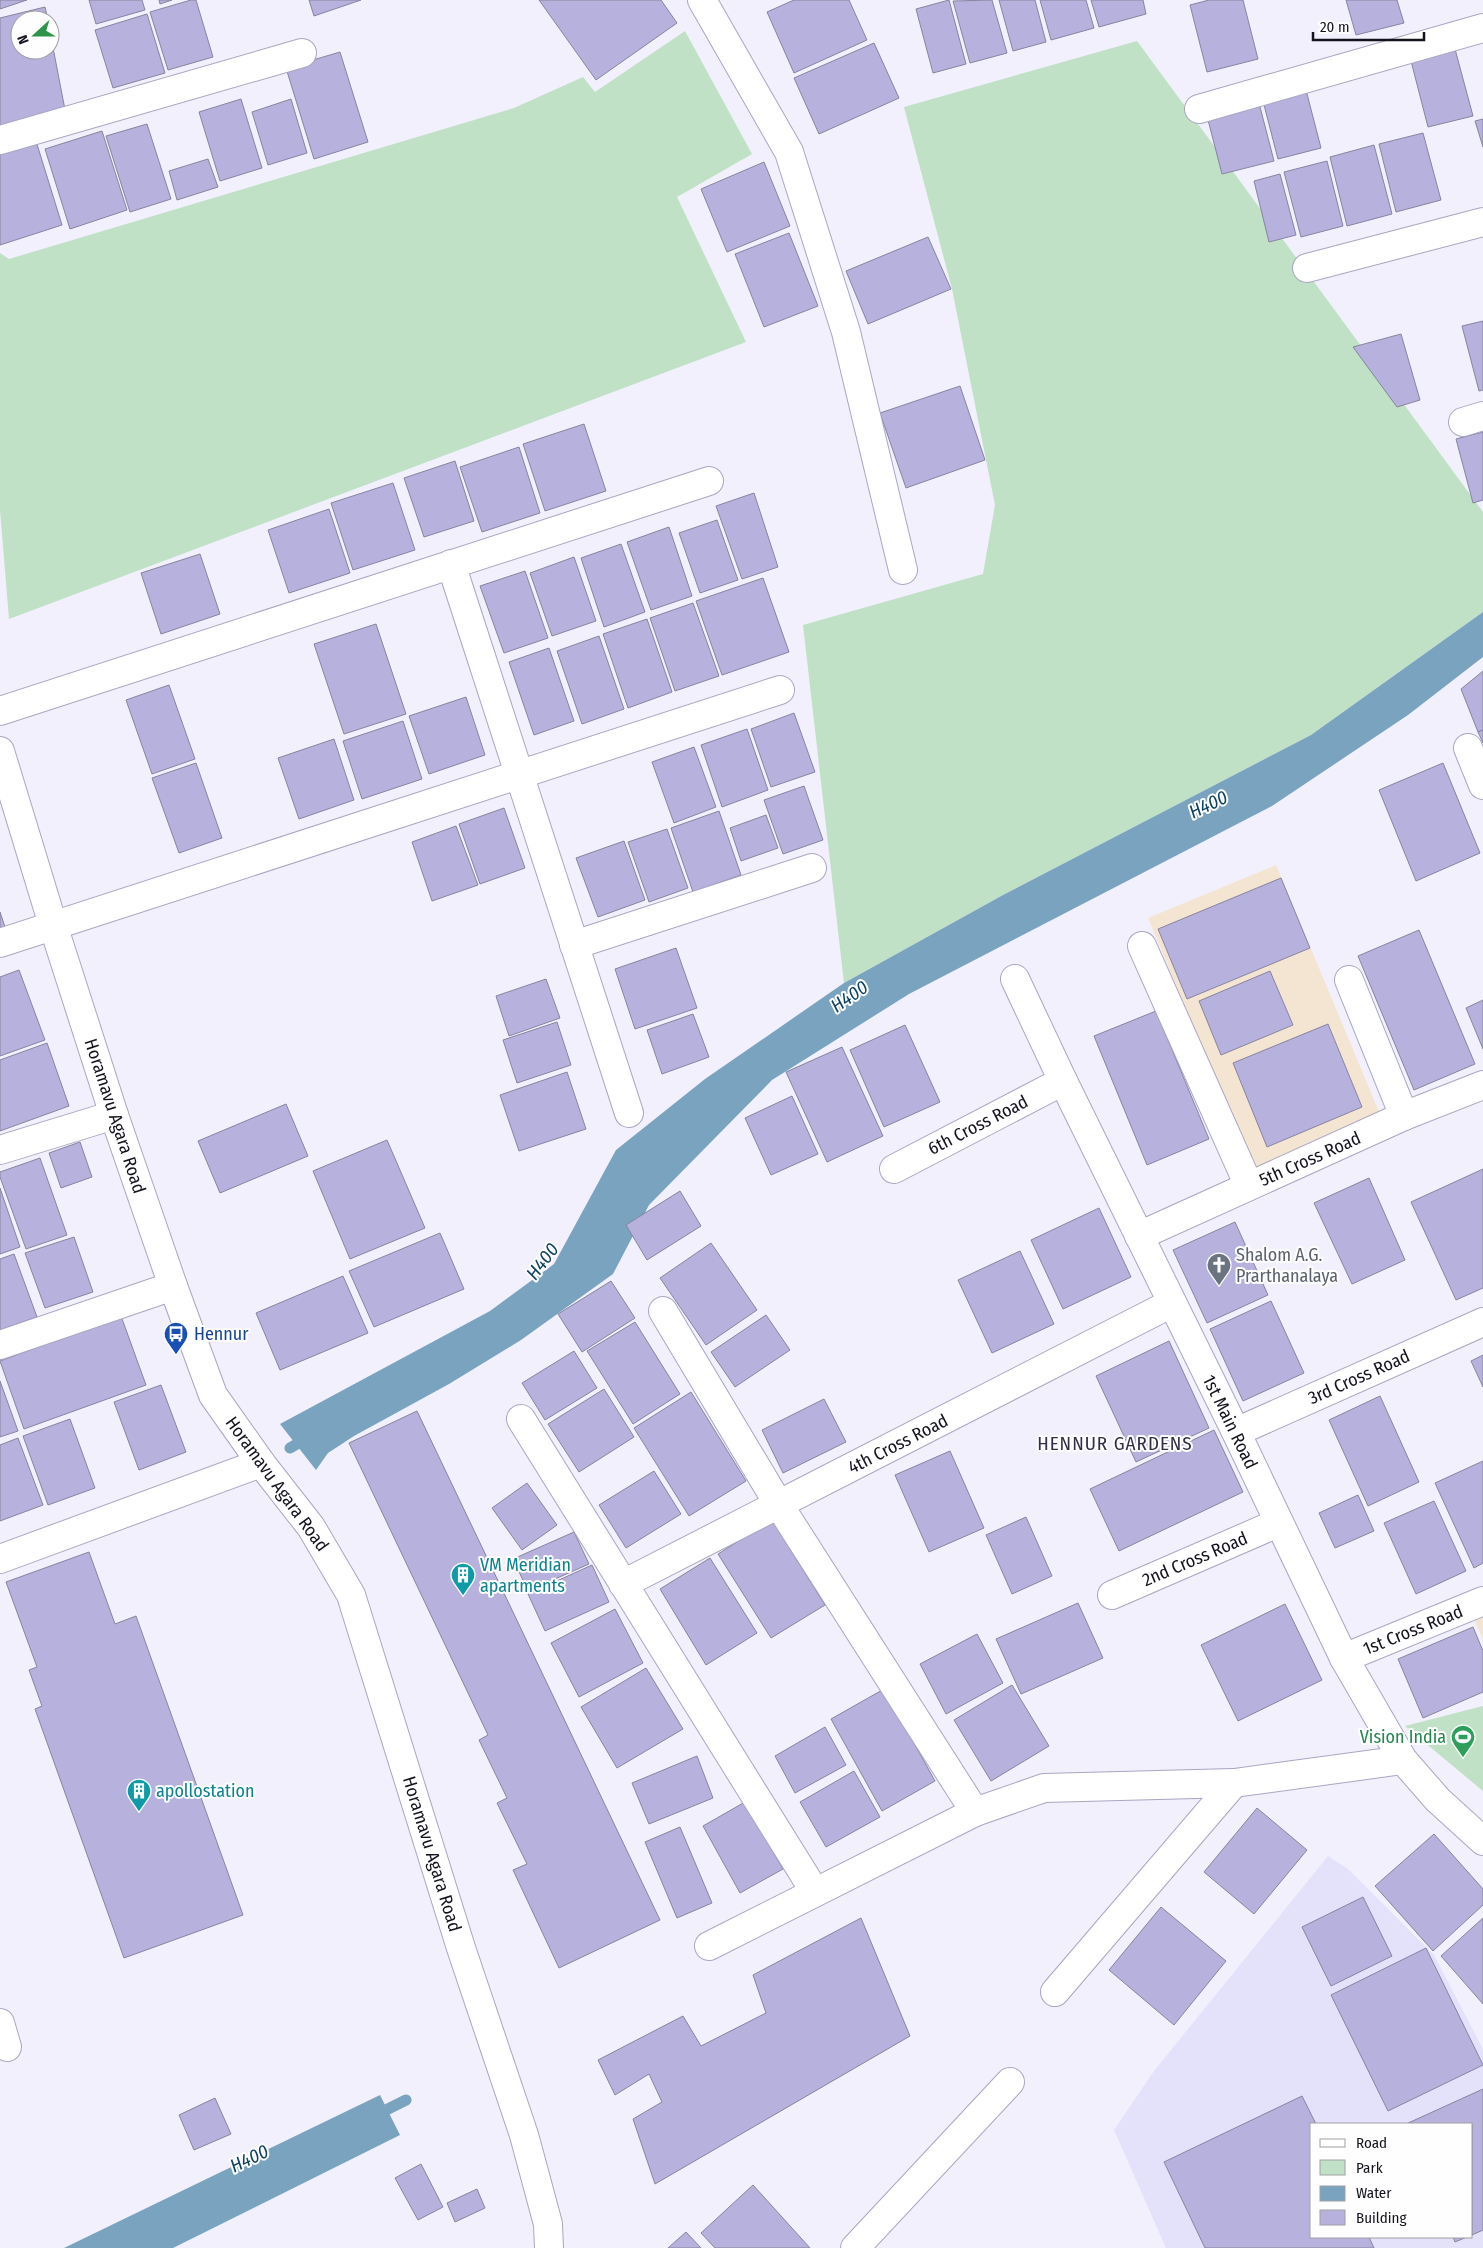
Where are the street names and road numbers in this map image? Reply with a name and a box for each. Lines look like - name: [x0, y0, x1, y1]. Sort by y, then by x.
- street label: Horamavu Agara Road: [80, 1036, 150, 1196]
- street label: 6th Cross Road: [924, 1090, 1032, 1160]
- street label: 5th Cross Road: [1256, 1127, 1364, 1191]
- street label: 3rd Cross Road: [1305, 1345, 1413, 1409]
- street label: 1st Main Road: [1198, 1371, 1262, 1473]
- street label: 4th Cross Road: [844, 1409, 952, 1479]
- street label: Horamavu Agara Road: [221, 1412, 333, 1556]
- street label: 2nd Cross Road: [1139, 1527, 1251, 1591]
- street label: 1st Cross Road: [1360, 1600, 1466, 1660]
- street label: Horamavu Agara Road: [398, 1774, 466, 1934]

